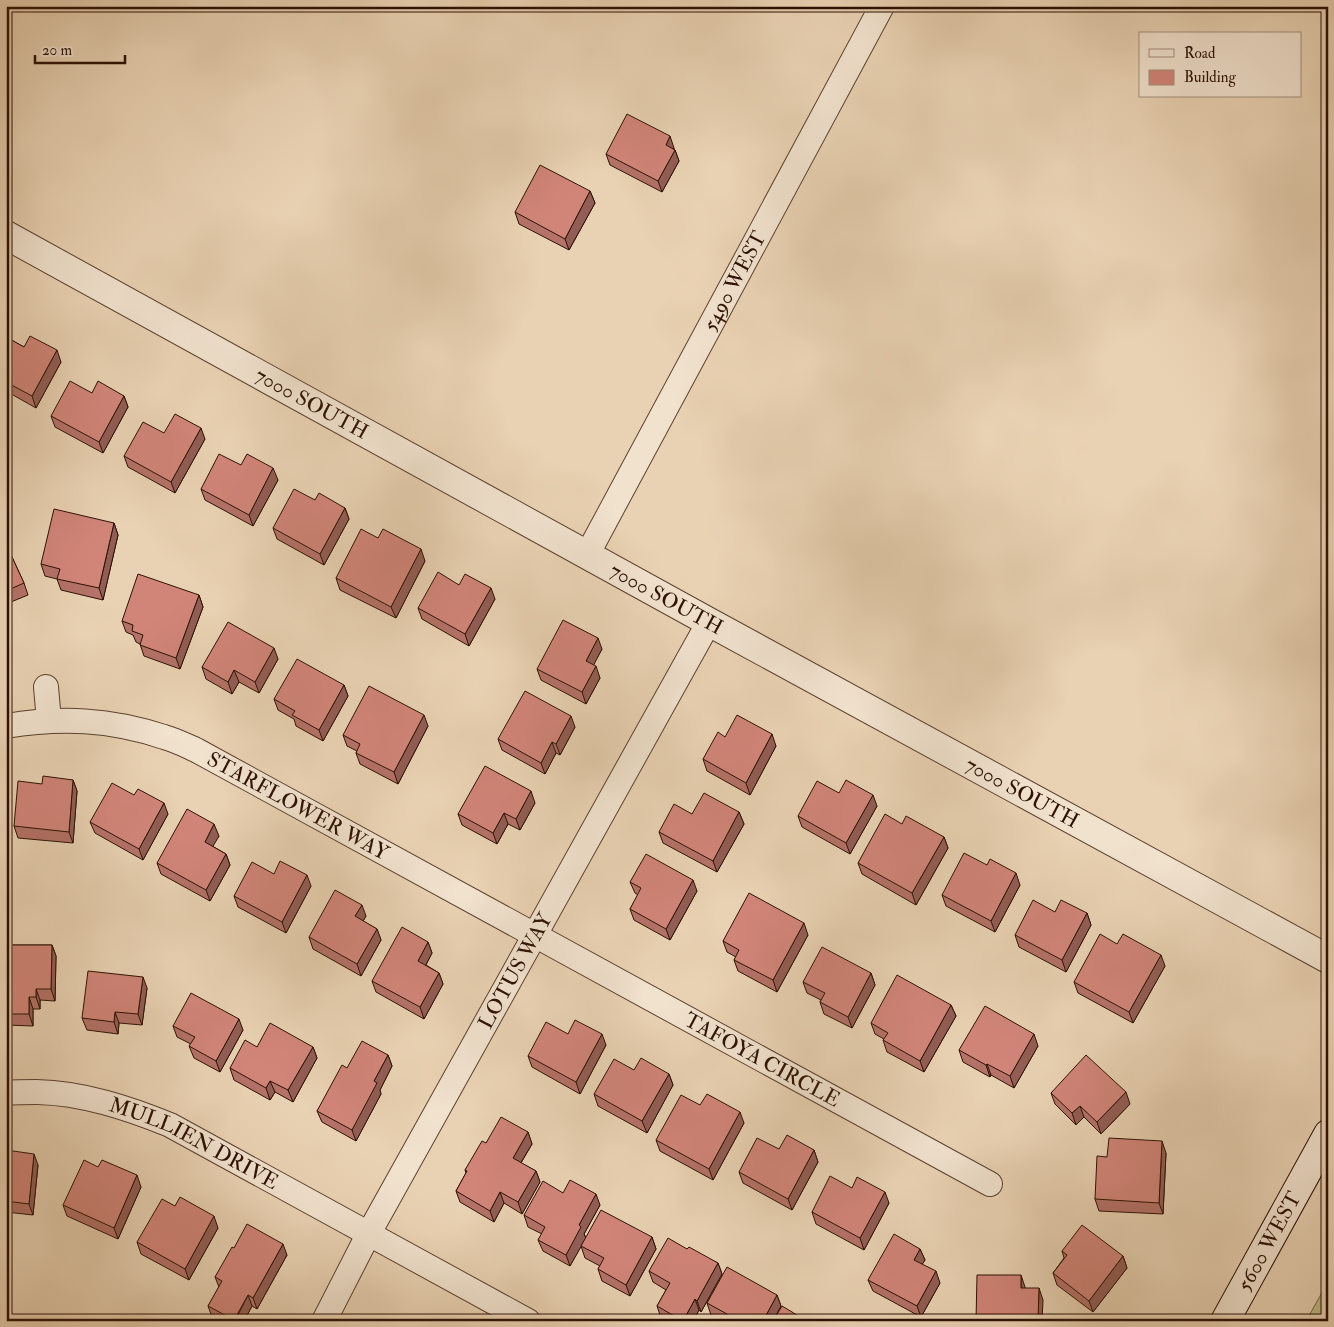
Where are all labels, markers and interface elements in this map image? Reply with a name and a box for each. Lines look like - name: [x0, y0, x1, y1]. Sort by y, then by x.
- scale bar: [35, 32, 125, 64]
- legend: [1139, 32, 1302, 98]
- text: 20 m: [42, 41, 72, 60]
- text: Road: [1184, 44, 1216, 63]
- text: Building: [1184, 68, 1236, 87]
- street label: 5490 WEST: [696, 226, 772, 336]
- street label: 7000 SOUTH: [250, 361, 373, 445]
- street label: 7000 SOUTH: [605, 557, 728, 641]
- street label: STARFLOWER WAY: [202, 745, 394, 867]
- street label: 7000 SOUTH: [961, 751, 1084, 834]
- street label: LOTUS WAY: [472, 907, 558, 1034]
- street label: TAFOYA CIRCLE: [680, 1006, 845, 1113]
- street label: MULLIEN DRIVE: [106, 1091, 283, 1195]
- street label: 5600 WEST: [1231, 1186, 1307, 1296]

